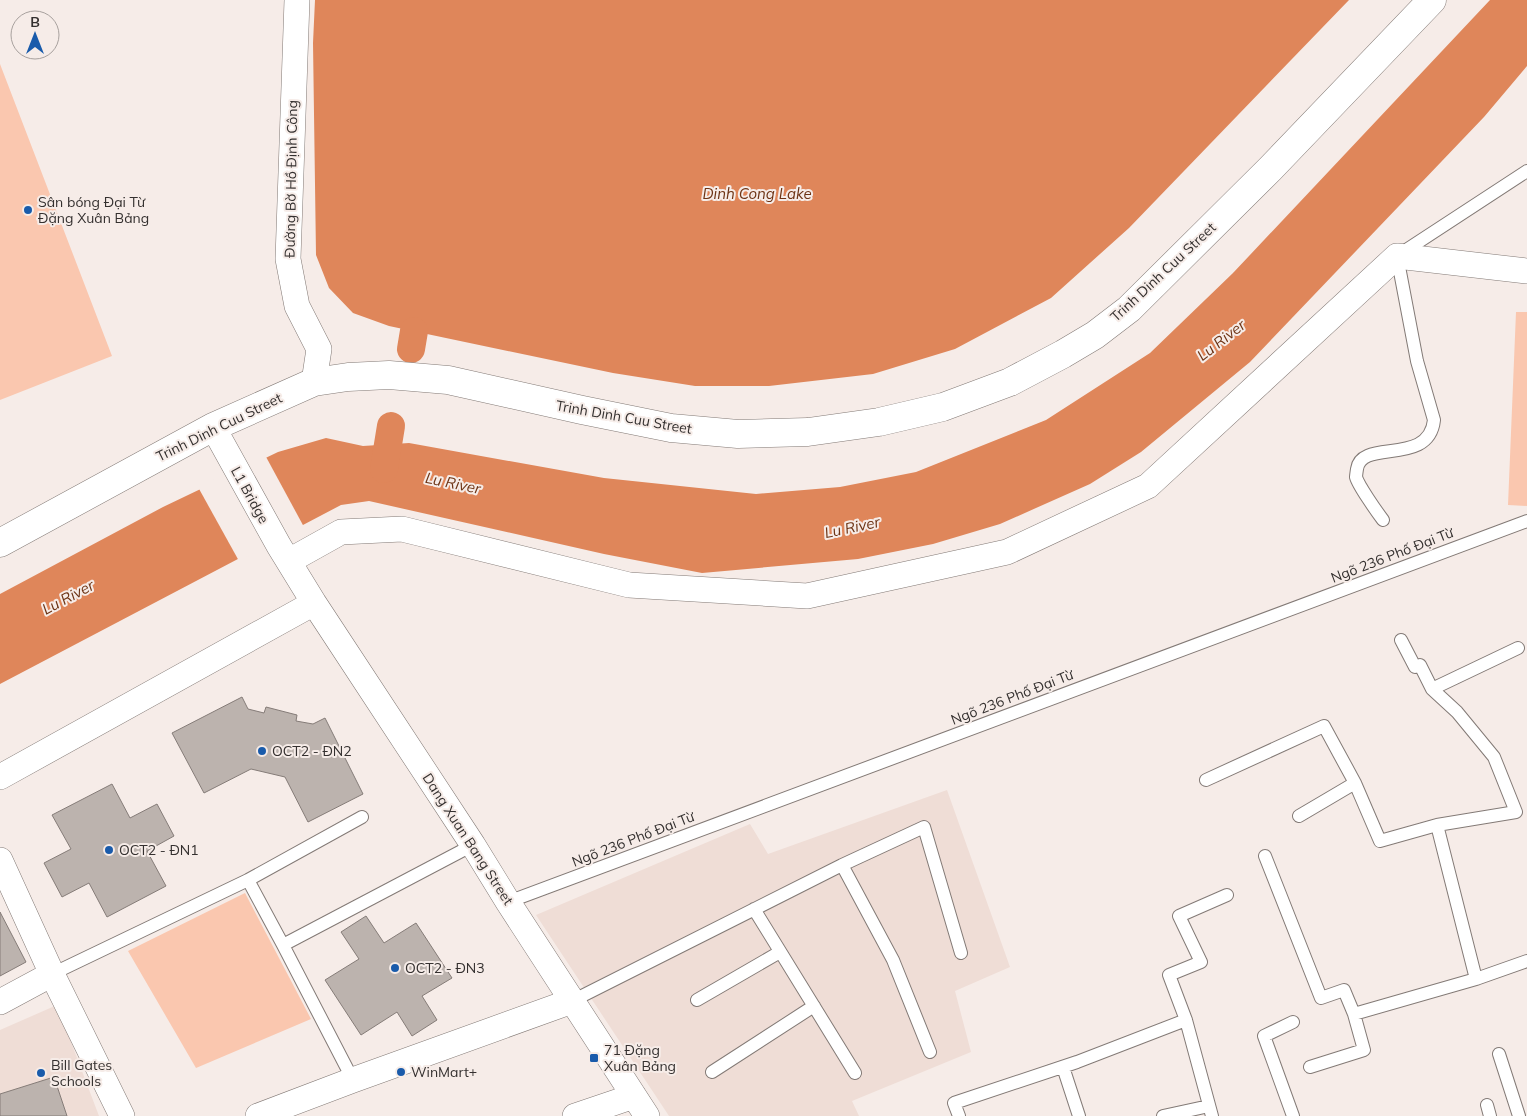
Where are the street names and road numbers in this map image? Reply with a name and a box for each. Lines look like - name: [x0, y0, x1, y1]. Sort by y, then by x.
- street label: Đường Bờ Hồ Định Công: [281, 100, 301, 258]
- street label: Trinh Dinh Cuu Street: [1107, 218, 1220, 326]
- street label: Trinh Dinh Cuu Street: [153, 389, 285, 465]
- street label: Trinh Dinh Cuu Street: [555, 396, 693, 438]
- street label: L1 Bridge: [227, 463, 273, 527]
- street label: Ngõ 236 Phố Đại Từ: [1328, 523, 1457, 587]
- street label: Ngõ 236 Phố Đại Từ: [948, 665, 1077, 729]
- street label: Dang Xuan Bang Street: [419, 770, 517, 908]
- street label: Ngõ 236 Phố Đại Từ: [569, 807, 698, 871]

